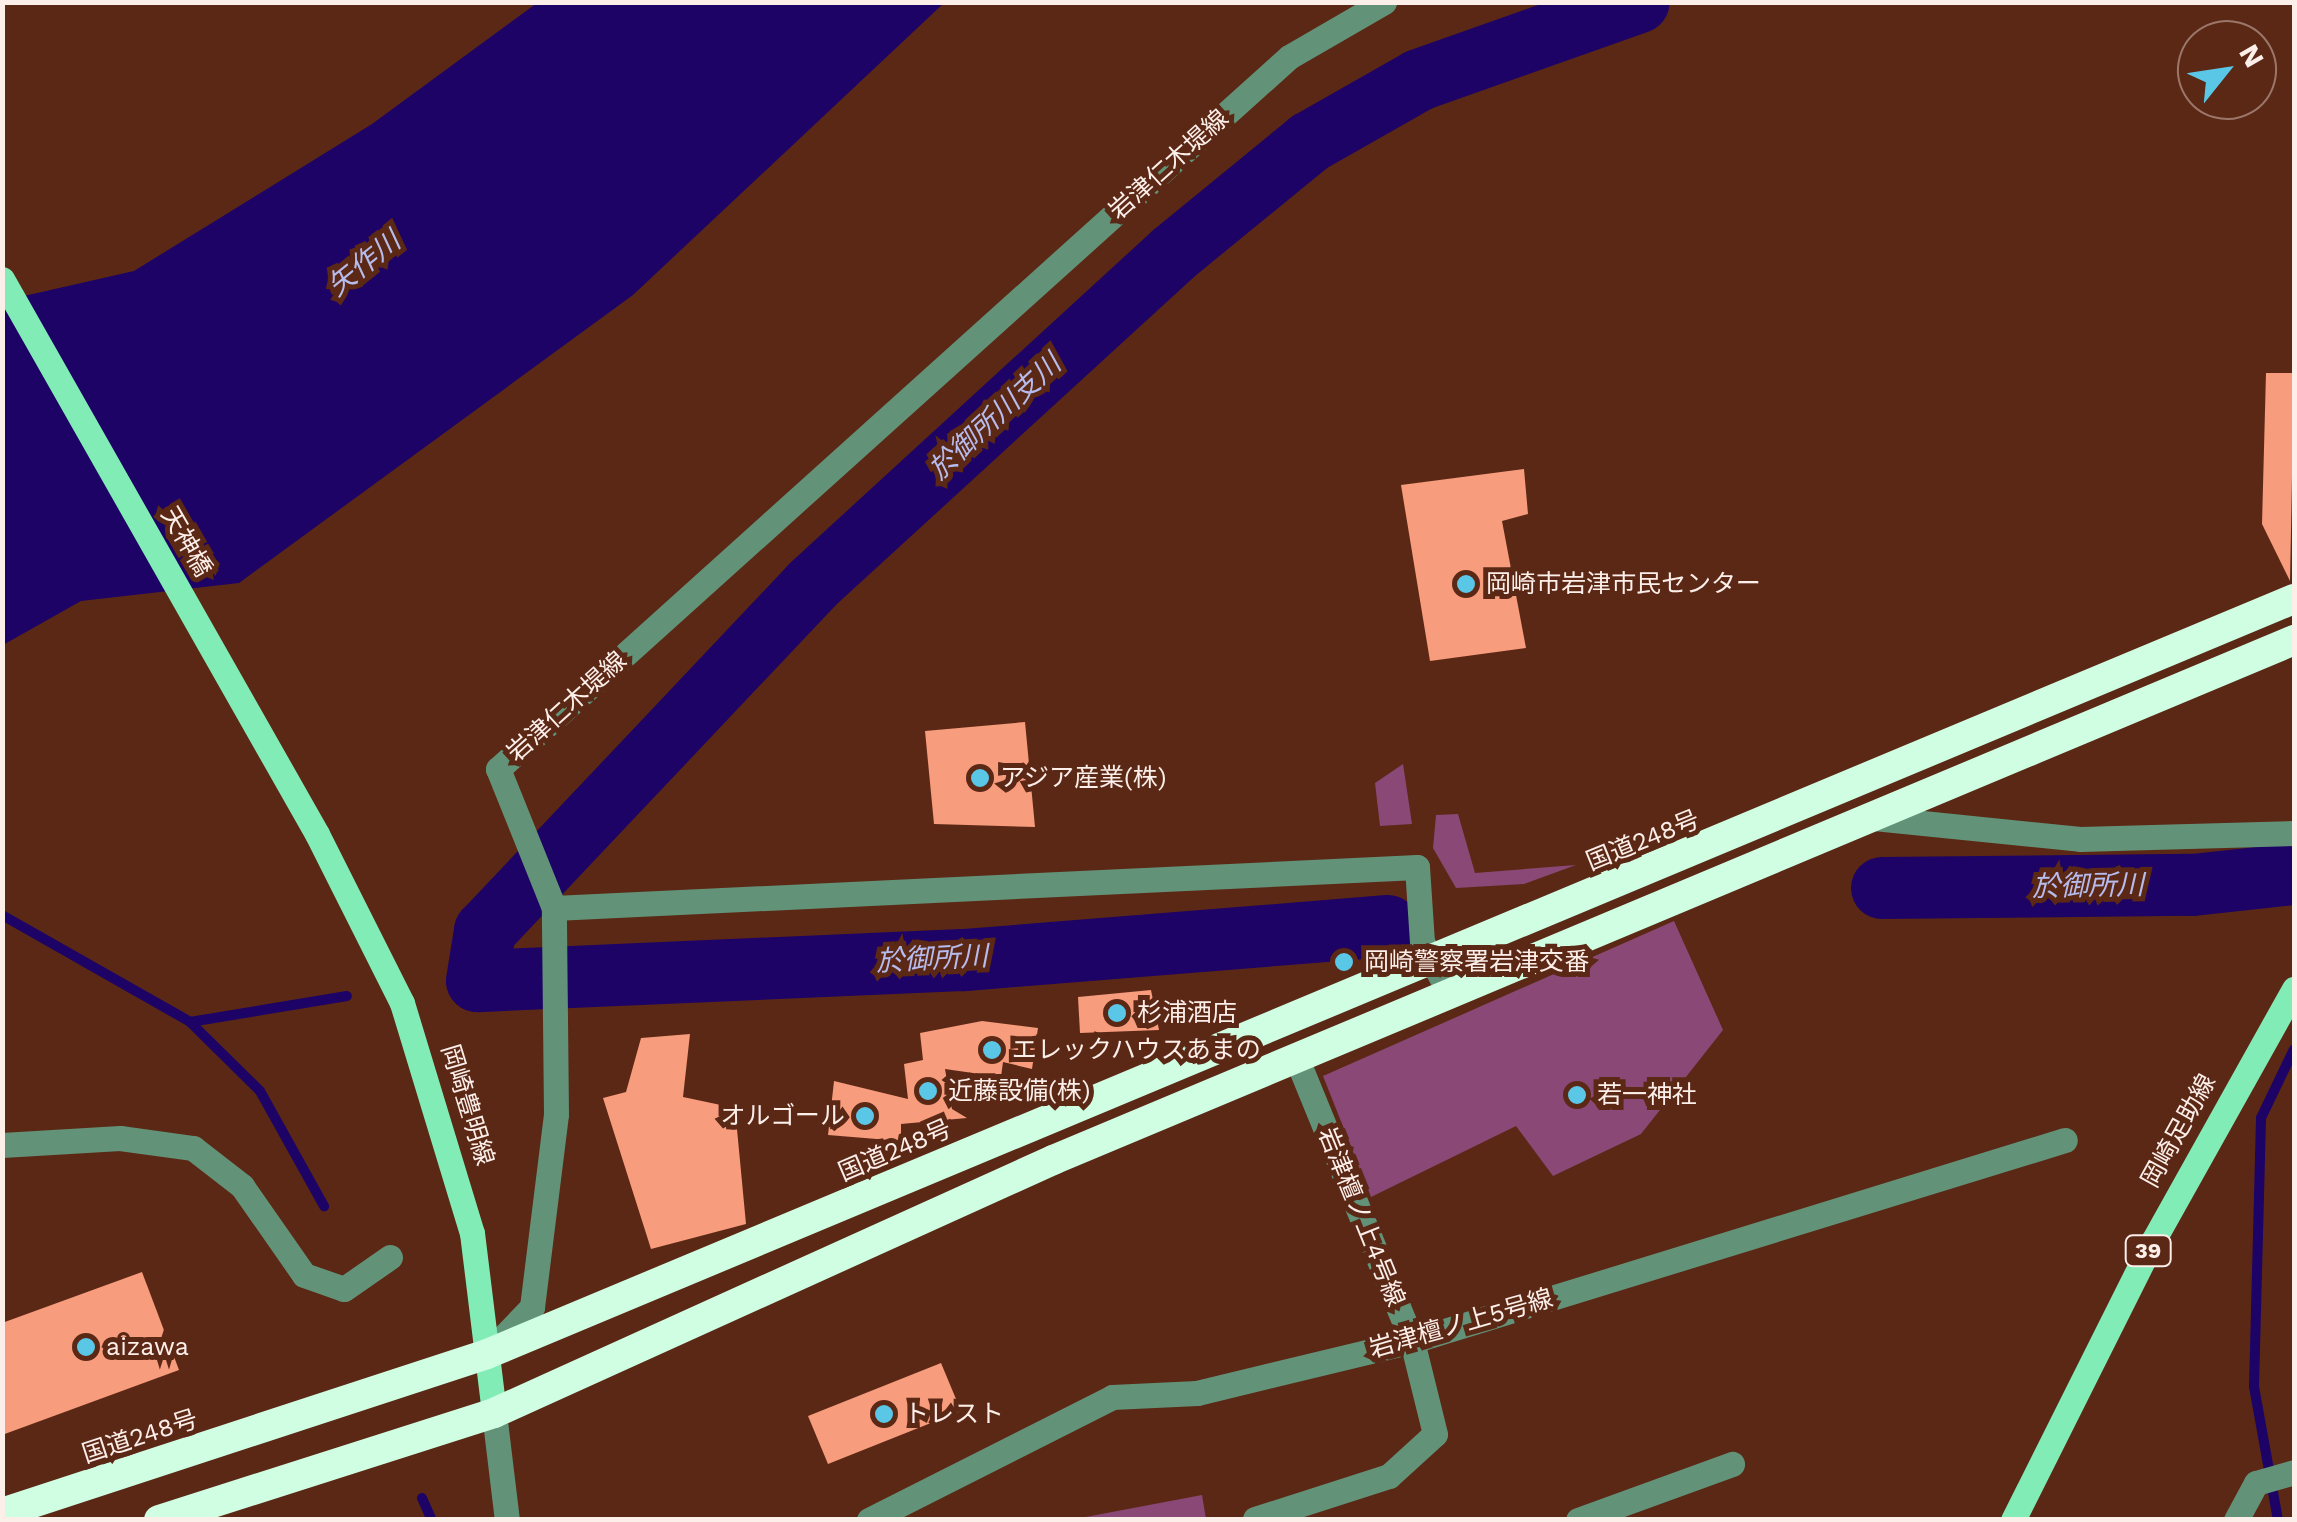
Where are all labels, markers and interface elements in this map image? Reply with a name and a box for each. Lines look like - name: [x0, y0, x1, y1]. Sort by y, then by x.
- north arrow: [2177, 20, 2277, 120]
- text: N: [2232, 39, 2271, 73]
- street label: 岩津仁木堤線: [1103, 104, 1235, 226]
- water label: 矢作川: [321, 225, 407, 303]
- water label: 於御所川支川: [922, 347, 1068, 487]
- street label: 天神橋: [154, 502, 218, 582]
- place label: 岡崎市岩津市民センター: [1486, 569, 1761, 599]
- marker: 岡崎市岩津市民センター: [1455, 573, 1477, 595]
- street label: 岩津仁木堤線: [501, 646, 633, 768]
- place label: アジア産業(株): [1000, 763, 1167, 793]
- marker: アジア産業(株): [969, 767, 991, 789]
- street label: 国道248号: [1582, 805, 1704, 877]
- water label: 於御所川: [2032, 868, 2144, 904]
- water label: 於御所川: [875, 939, 989, 979]
- place label: 岡崎警察署岩津交番: [1364, 947, 1589, 977]
- marker: 岡崎警察署岩津交番: [1333, 951, 1355, 973]
- place label: 杉浦酒店: [1137, 998, 1237, 1028]
- marker: 杉浦酒店: [1106, 1002, 1128, 1024]
- place label: エレックハウスあまの: [1012, 1035, 1262, 1065]
- marker: エレックハウスあまの: [981, 1039, 1003, 1061]
- street label: 岡崎豊明線: [434, 1041, 500, 1169]
- street label: 岡崎足助線: [2136, 1069, 2222, 1193]
- place label: 近藤設備(株): [948, 1076, 1090, 1106]
- marker: 近藤設備(株): [917, 1080, 939, 1102]
- place label: 若一神社: [1597, 1080, 1697, 1110]
- marker: 若一神社: [1566, 1084, 1588, 1106]
- place label: オルゴール: [720, 1101, 845, 1131]
- marker: オルゴール: [854, 1105, 876, 1127]
- street label: 国道248号: [834, 1114, 956, 1188]
- street label: 岩津檀ノ上4号線: [1311, 1123, 1411, 1311]
- road number: 39: [2123, 1234, 2173, 1268]
- street label: 岩津檀ノ上5号線: [1366, 1283, 1556, 1365]
- place label: aizawa: [106, 1332, 189, 1362]
- marker: aizawa: [75, 1336, 97, 1358]
- place label: トレスト: [904, 1399, 1004, 1429]
- marker: トレスト: [873, 1403, 895, 1425]
- street label: 国道248号: [79, 1404, 201, 1470]

